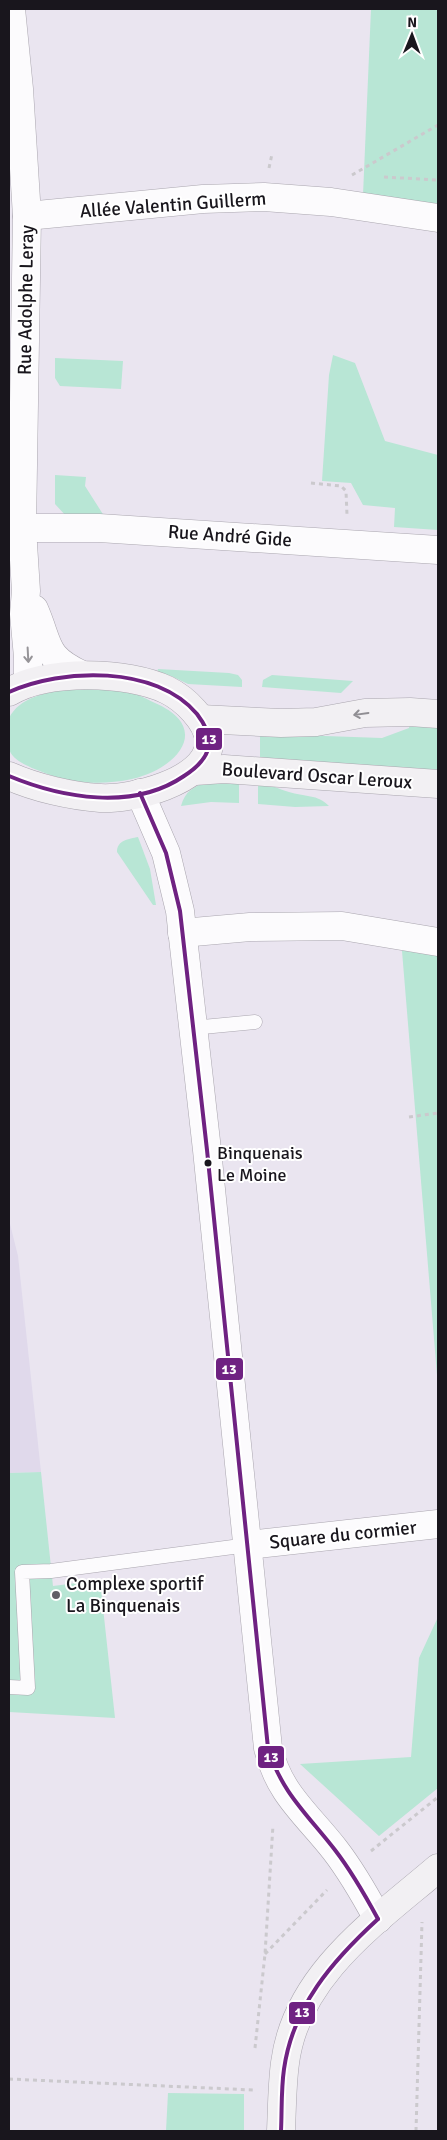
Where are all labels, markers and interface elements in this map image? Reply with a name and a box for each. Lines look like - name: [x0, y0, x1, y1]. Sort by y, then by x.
- north arrow: [387, 10, 437, 60]
- text: N: [407, 14, 417, 31]
- street label: Allée Valentin Guillerm: [79, 187, 267, 223]
- street label: Rue Adolphe Leray: [13, 225, 39, 375]
- street label: Rue André Gide: [167, 520, 293, 552]
- one-way arrow: [23, 646, 33, 662]
- one-way arrow: [353, 710, 369, 720]
- line badge: 13: [195, 727, 223, 751]
- text: 13: [201, 731, 217, 748]
- street label: Boulevard Oscar Leroux: [221, 757, 413, 795]
- place label: Binquenais Le Moine: [217, 1142, 303, 1186]
- marker: Binquenais Le Moine: [203, 1158, 213, 1168]
- line badge: 13: [215, 1357, 244, 1381]
- text: 13: [221, 1361, 237, 1378]
- street label: Square du cormier: [268, 1515, 418, 1555]
- place label: Complexe sportif La Binquenais: [66, 1572, 205, 1618]
- marker: Complexe sportif La Binquenais: [50, 1589, 62, 1601]
- line badge: 13: [257, 1745, 285, 1769]
- text: 13: [263, 1749, 279, 1766]
- line badge: 13: [288, 2001, 316, 2025]
- text: 13: [294, 2004, 310, 2021]

